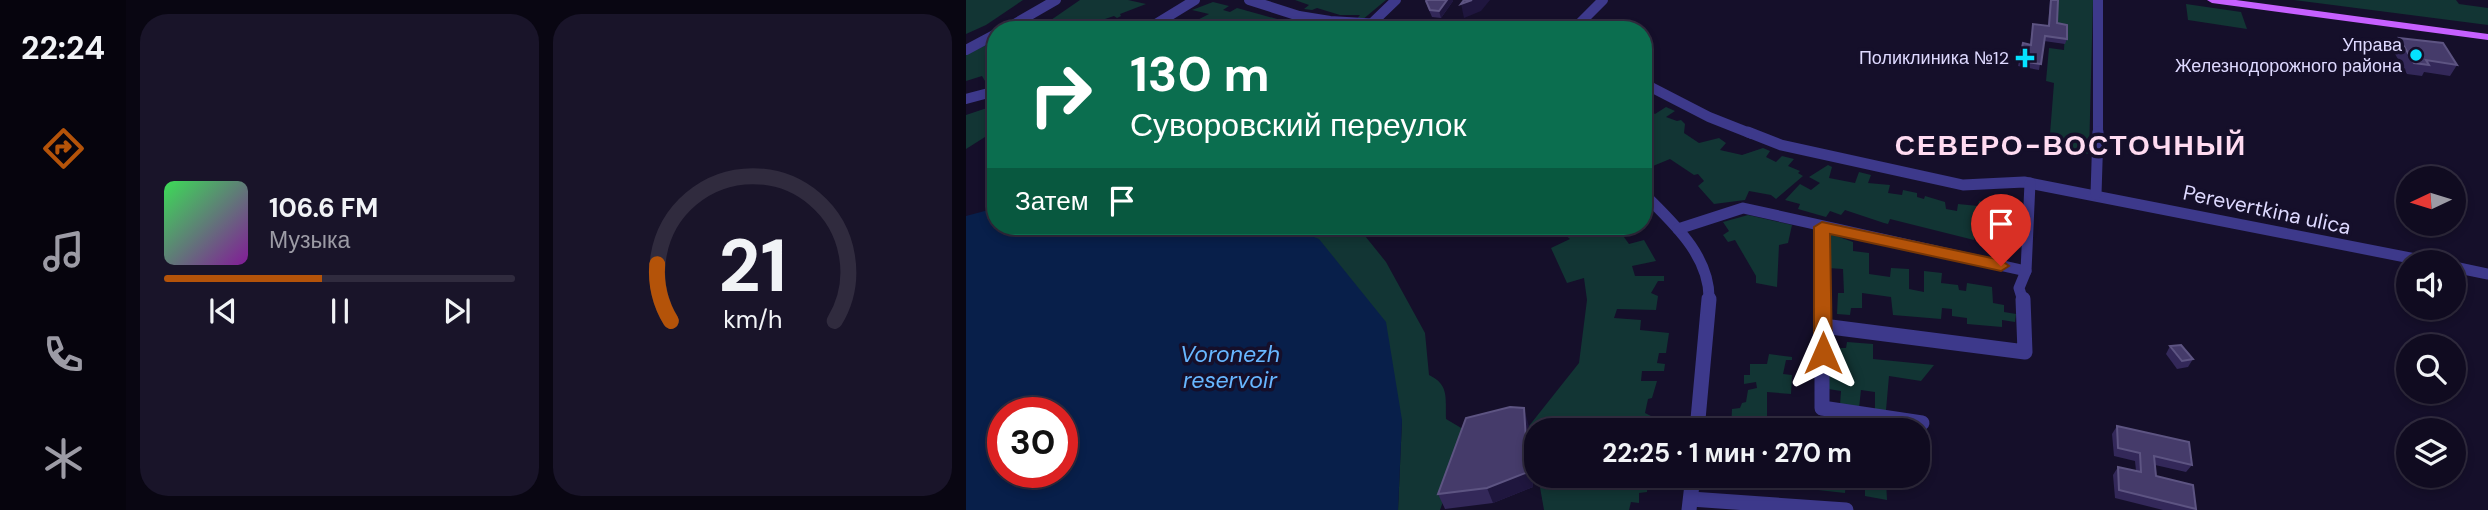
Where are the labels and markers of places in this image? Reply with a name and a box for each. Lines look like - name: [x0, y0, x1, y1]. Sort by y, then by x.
- place label: Управа Железнодорожного района: [2175, 33, 2403, 78]
- place label: Поликлиника №12: [1859, 46, 2009, 70]
- marker: Управа Железнодорожного района: [2408, 47, 2424, 63]
- marker: Поликлиника №12: [2015, 48, 2035, 68]
- pin: [1971, 194, 2031, 266]

